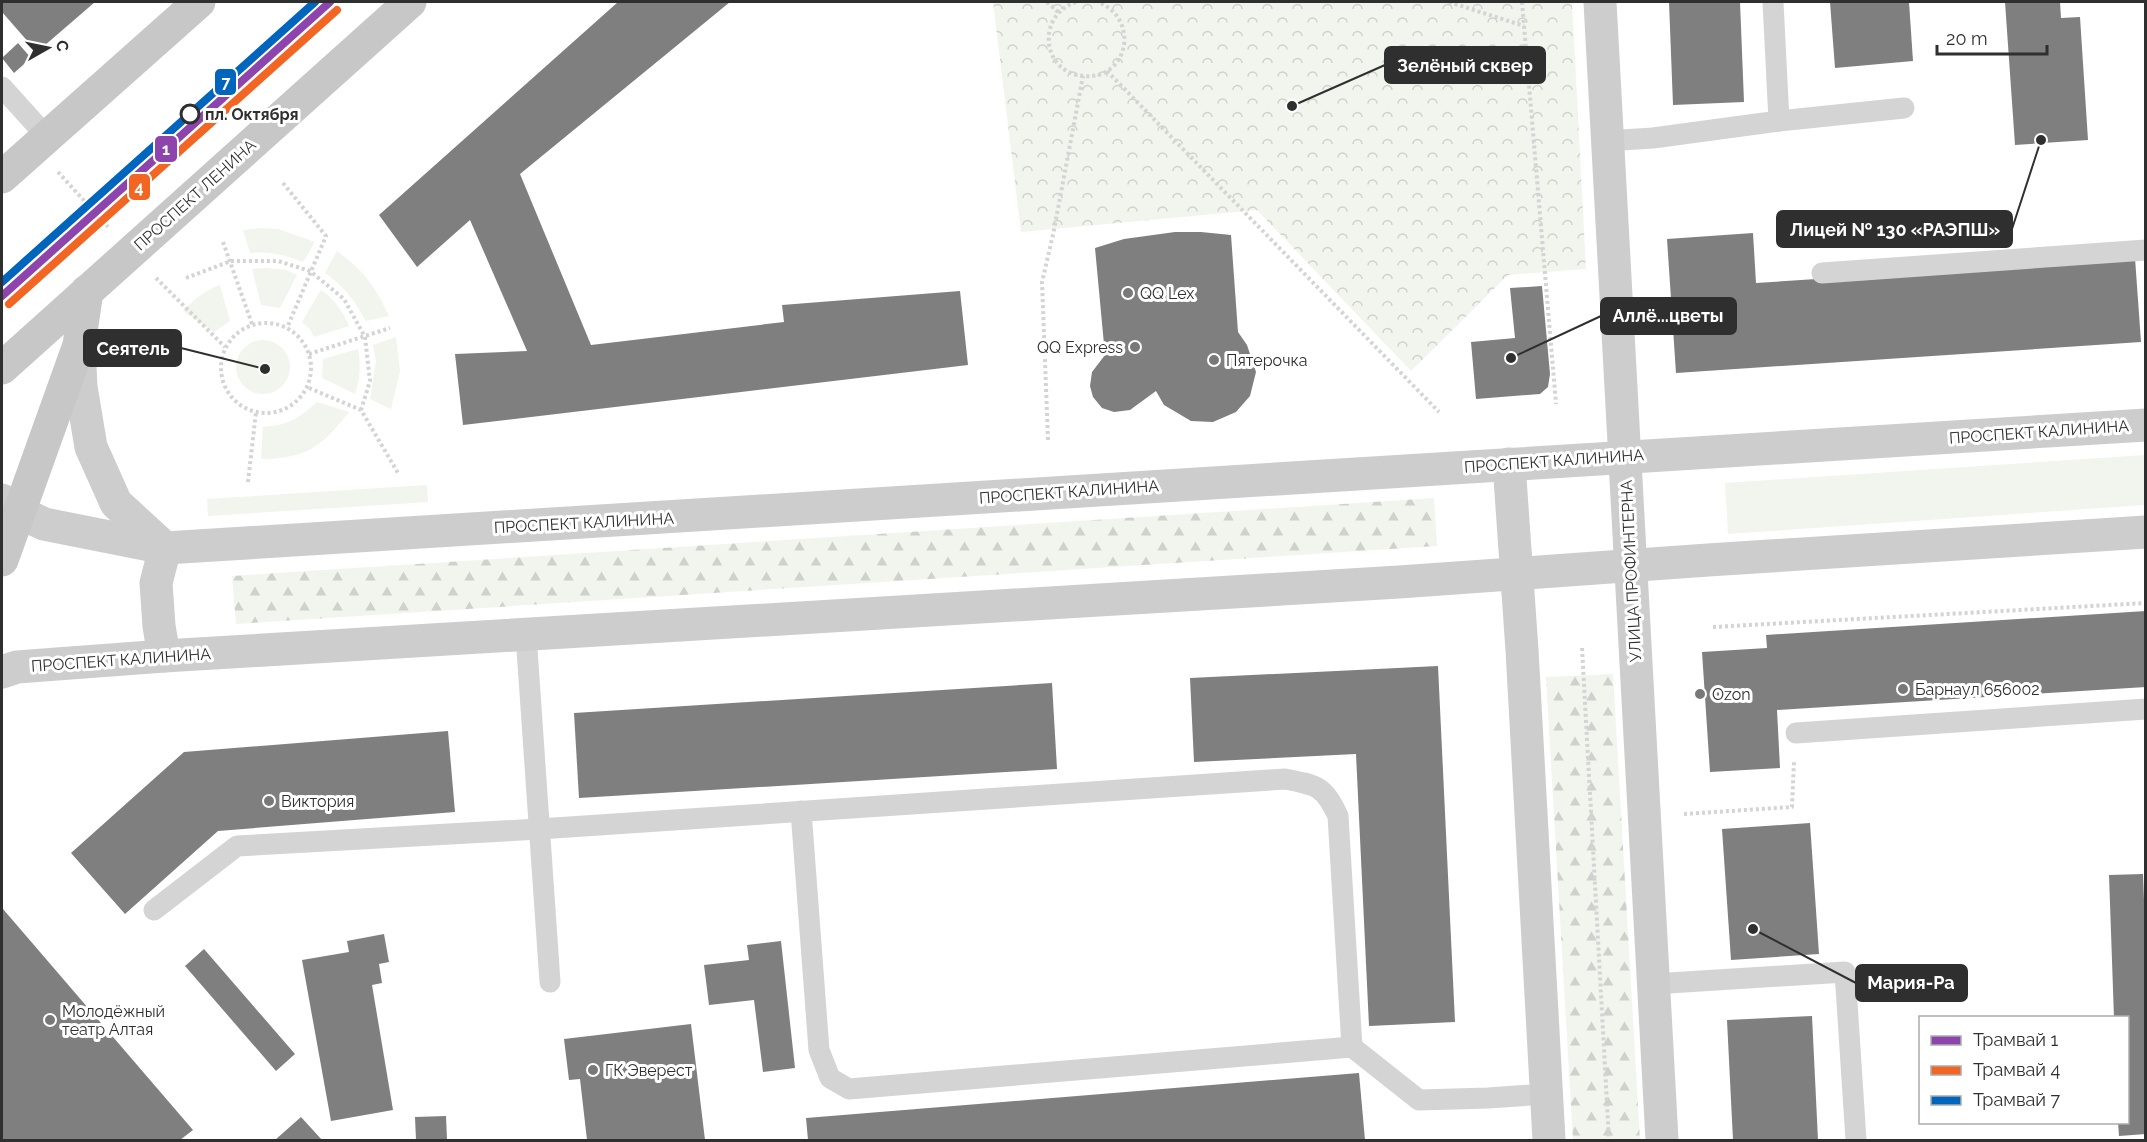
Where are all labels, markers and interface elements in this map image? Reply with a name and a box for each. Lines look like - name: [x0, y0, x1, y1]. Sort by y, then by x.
- north arrow: [18, 18, 78, 78]
- scale bar: [1937, 18, 2046, 56]
- text: 20 m: [1946, 28, 1988, 49]
- text: С: [52, 39, 73, 53]
- callout: Зелёный сквер: [1385, 47, 1545, 83]
- text: Зелёный сквер: [1397, 55, 1533, 76]
- line badge: 7: [214, 68, 237, 96]
- text: 7: [222, 73, 231, 92]
- marker: пл. Октября: [180, 104, 200, 124]
- place label: пл. Октября: [205, 105, 299, 124]
- street label: ПРОСПЕКТ ЛЕНИНА: [130, 135, 260, 255]
- line badge: 1: [154, 135, 178, 163]
- text: 1: [162, 140, 170, 159]
- line badge: 4: [128, 173, 151, 201]
- text: 4: [134, 178, 144, 197]
- callout: Лицей № 130 «РАЭПШ»: [1777, 211, 2012, 247]
- text: Лицей № 130 «РАЭПШ»: [1790, 219, 2000, 240]
- place label: QQ Lex: [1140, 284, 1194, 303]
- marker: QQ Lex: [1121, 286, 1135, 300]
- callout: Аллё...цветы: [1601, 298, 1736, 334]
- text: Аллё...цветы: [1612, 305, 1724, 326]
- callout: Сеятель: [84, 330, 181, 366]
- text: Сеятель: [96, 338, 170, 359]
- place label: QQ Express: [1037, 338, 1123, 357]
- marker: QQ Express: [1128, 340, 1142, 354]
- place label: Пятерочка: [1226, 351, 1307, 370]
- marker: Пятерочка: [1207, 353, 1221, 367]
- street label: ПРОСПЕКТ КАЛИНИНА: [1948, 416, 2130, 448]
- street label: ПРОСПЕКТ КАЛИНИНА: [1463, 445, 1645, 477]
- street label: ПРОСПЕКТ КАЛИНИНА: [978, 476, 1160, 508]
- street label: УЛИЦА ПРОФИНТЕРНА: [1617, 479, 1645, 662]
- street label: ПРОСПЕКТ КАЛИНИНА: [493, 509, 675, 537]
- street label: ПРОСПЕКТ КАЛИНИНА: [30, 644, 212, 676]
- place label: Барнаул 656002: [1915, 680, 2040, 699]
- marker: Барнаул 656002: [1896, 682, 1910, 696]
- place label: Ozon: [1712, 685, 1751, 704]
- marker: Ozon: [1693, 687, 1707, 701]
- place label: Виктория: [281, 792, 354, 811]
- marker: Виктория: [262, 794, 276, 808]
- callout: Мария-Ра: [1856, 965, 1967, 1001]
- text: Мария-Ра: [1867, 972, 1955, 993]
- place label: Молодёжный театр Алтая: [62, 1002, 165, 1039]
- marker: Молодёжный театр Алтая: [43, 1013, 57, 1027]
- legend: [1919, 1016, 2129, 1124]
- text: Трамвай 1: [1973, 1029, 2059, 1050]
- text: Трамвай 4: [1973, 1059, 2061, 1080]
- place label: ГК Эверест: [605, 1061, 693, 1080]
- marker: ГК Эверест: [586, 1063, 600, 1077]
- text: Трамвай 7: [1973, 1089, 2061, 1110]

